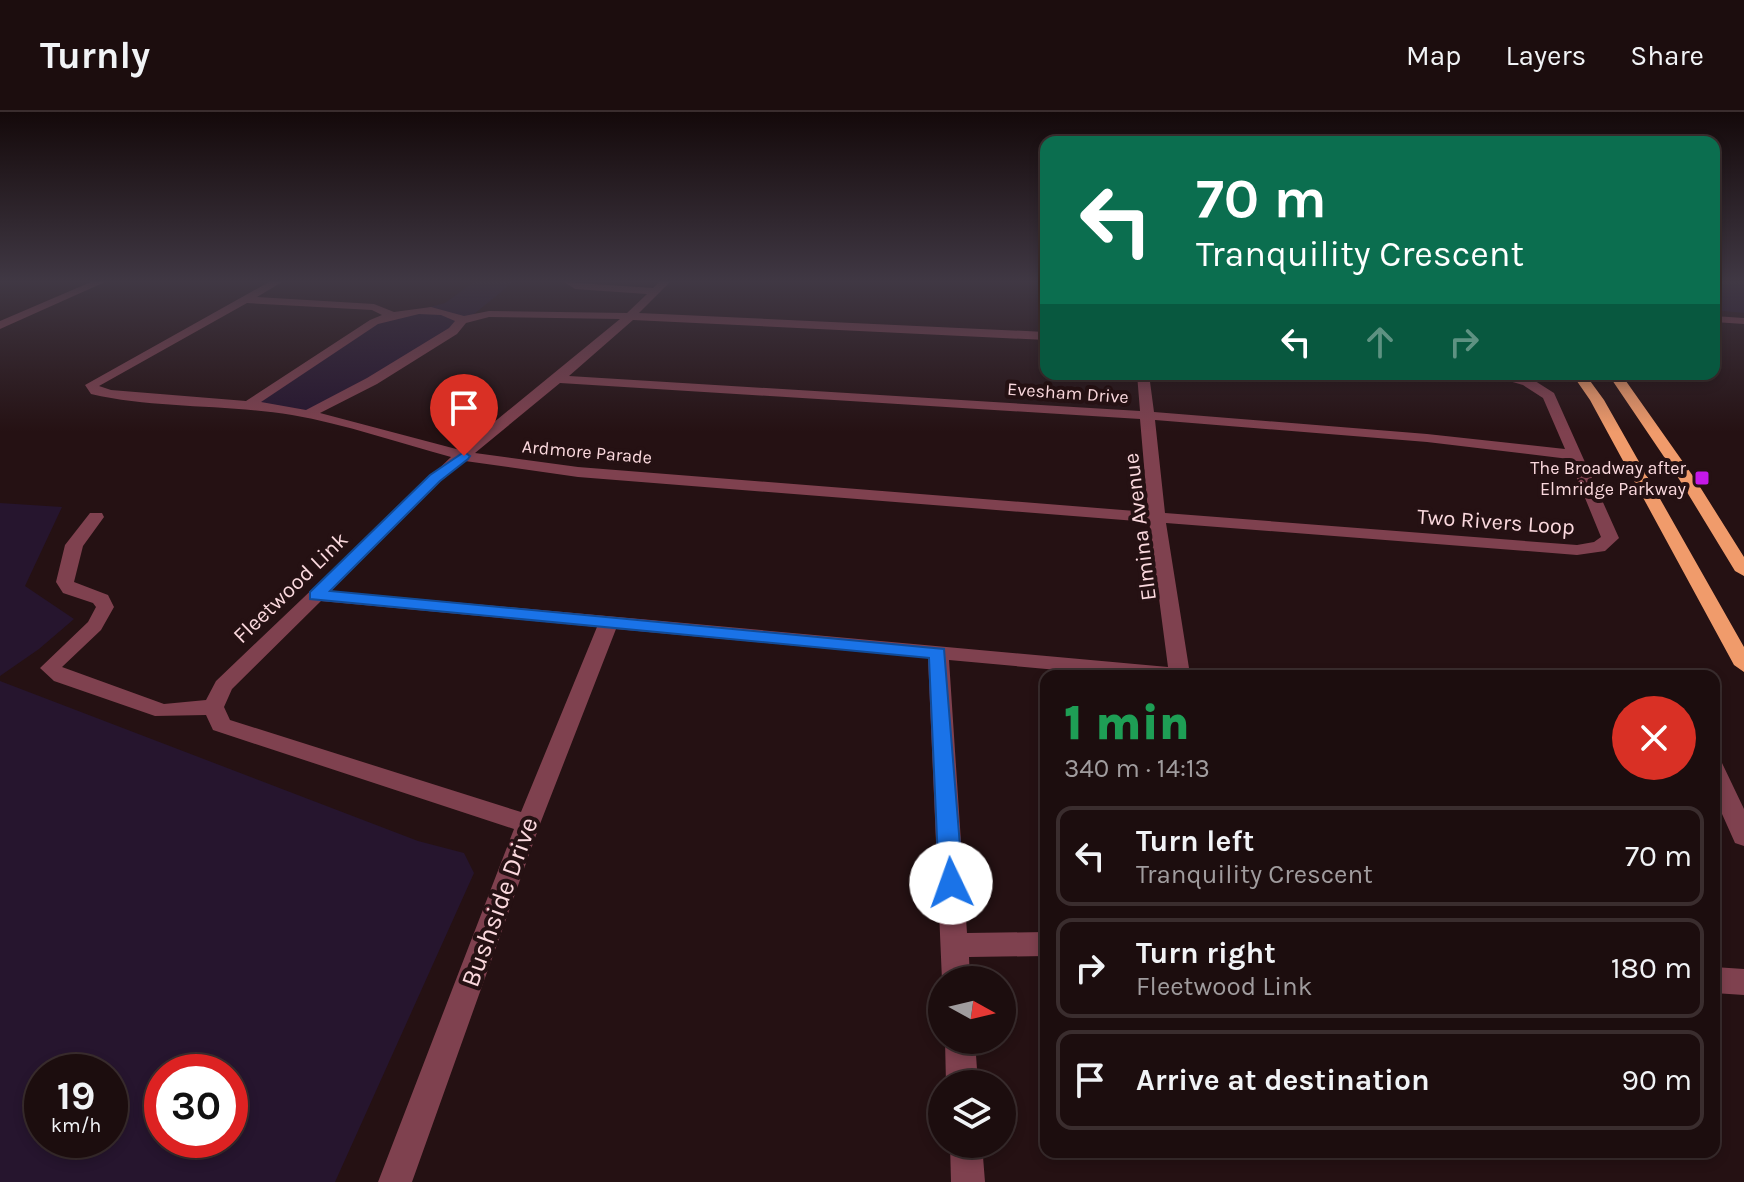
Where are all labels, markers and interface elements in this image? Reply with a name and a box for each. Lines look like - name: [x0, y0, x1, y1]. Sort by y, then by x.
- text: Turnly: [40, 33, 150, 78]
- text: Map: [1406, 39, 1461, 72]
- text: Layers: [1505, 39, 1586, 72]
- text: Share: [1630, 39, 1704, 72]
- text: 70 m: [1196, 166, 1327, 231]
- icon: left: [1064, 168, 1168, 272]
- text: Tranquility Crescent: [1196, 233, 1524, 275]
- icon: left: [1274, 320, 1318, 364]
- icon: ahead: [1358, 320, 1402, 364]
- icon: right: [1442, 320, 1486, 364]
- pin: [430, 374, 498, 456]
- street label: Evesham Drive: [1006, 378, 1130, 408]
- icon: arrive: [442, 386, 486, 430]
- street label: Ardmore Parade: [521, 435, 653, 469]
- street label: Elmina Avenue: [1118, 452, 1162, 602]
- place label: The Broadway after Elmridge Parkway: [1530, 457, 1687, 500]
- marker: The Broadway after Elmridge Parkway: [1693, 469, 1711, 487]
- street label: Two Rivers Loop: [1416, 504, 1576, 540]
- street label: Fleetwood Link: [228, 527, 353, 649]
- text: 1 min: [1064, 695, 1190, 751]
- button: close: [1612, 696, 1696, 780]
- text: 340 m · 14:13: [1064, 753, 1210, 784]
- street label: Bushside Drive: [454, 813, 545, 991]
- text: Turn left: [1136, 823, 1254, 859]
- icon: left: [1068, 834, 1112, 878]
- text: 70 m: [1625, 838, 1692, 874]
- position arrow: [909, 841, 993, 925]
- text: Tranquility Crescent: [1136, 859, 1373, 890]
- text: Turn right: [1136, 935, 1276, 971]
- icon: right: [1068, 946, 1112, 990]
- text: 180 m: [1611, 950, 1692, 986]
- north arrow: [928, 966, 1016, 1054]
- map controls: [928, 966, 1016, 1158]
- text: Fleetwood Link: [1136, 971, 1312, 1002]
- speed limit sign: 30: [144, 1054, 248, 1158]
- icon: arrive: [1068, 1058, 1112, 1102]
- text: Arrive at destination: [1136, 1062, 1430, 1098]
- text: 90 m: [1622, 1062, 1692, 1098]
- button: layers: [928, 1070, 1016, 1158]
- text: 19: [57, 1072, 95, 1119]
- text: km/h: [51, 1114, 101, 1137]

